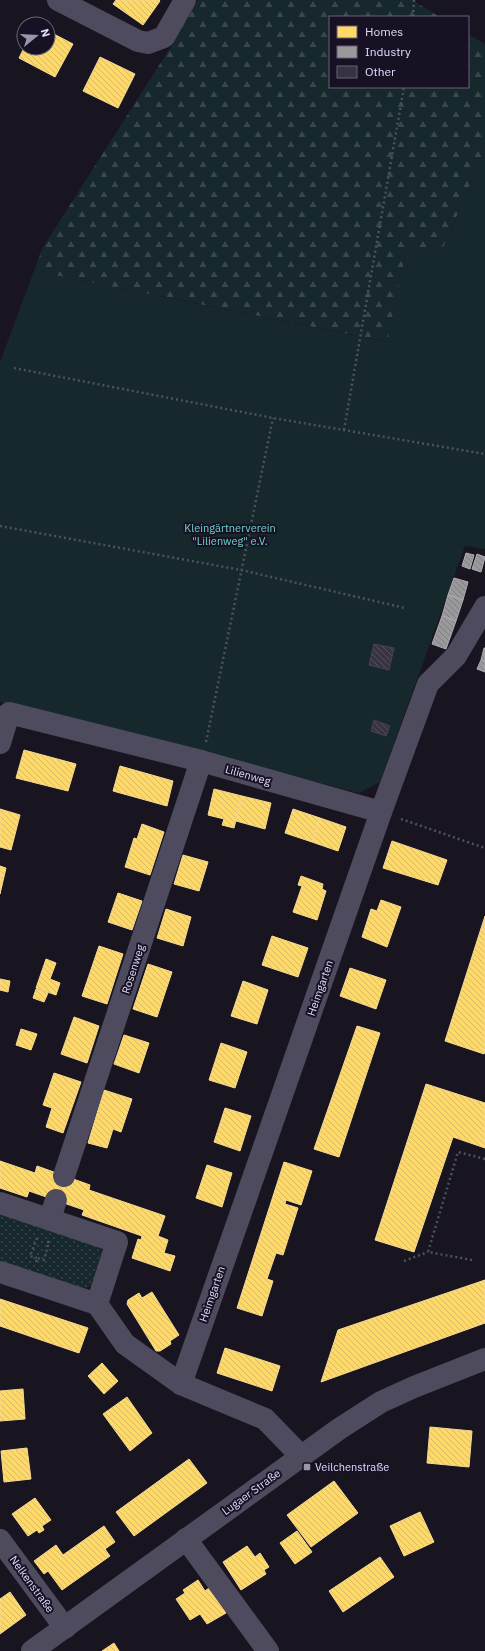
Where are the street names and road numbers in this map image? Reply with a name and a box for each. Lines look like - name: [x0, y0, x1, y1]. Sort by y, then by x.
- street label: Lilienweg: [224, 762, 272, 788]
- street label: Rosenweg: [118, 942, 148, 995]
- street label: Heimgarten: [304, 958, 336, 1018]
- street label: Heimgarten: [196, 1264, 228, 1324]
- street label: Lugaer Straße: [219, 1466, 283, 1518]
- street label: Nelkenstraße: [7, 1553, 57, 1615]

